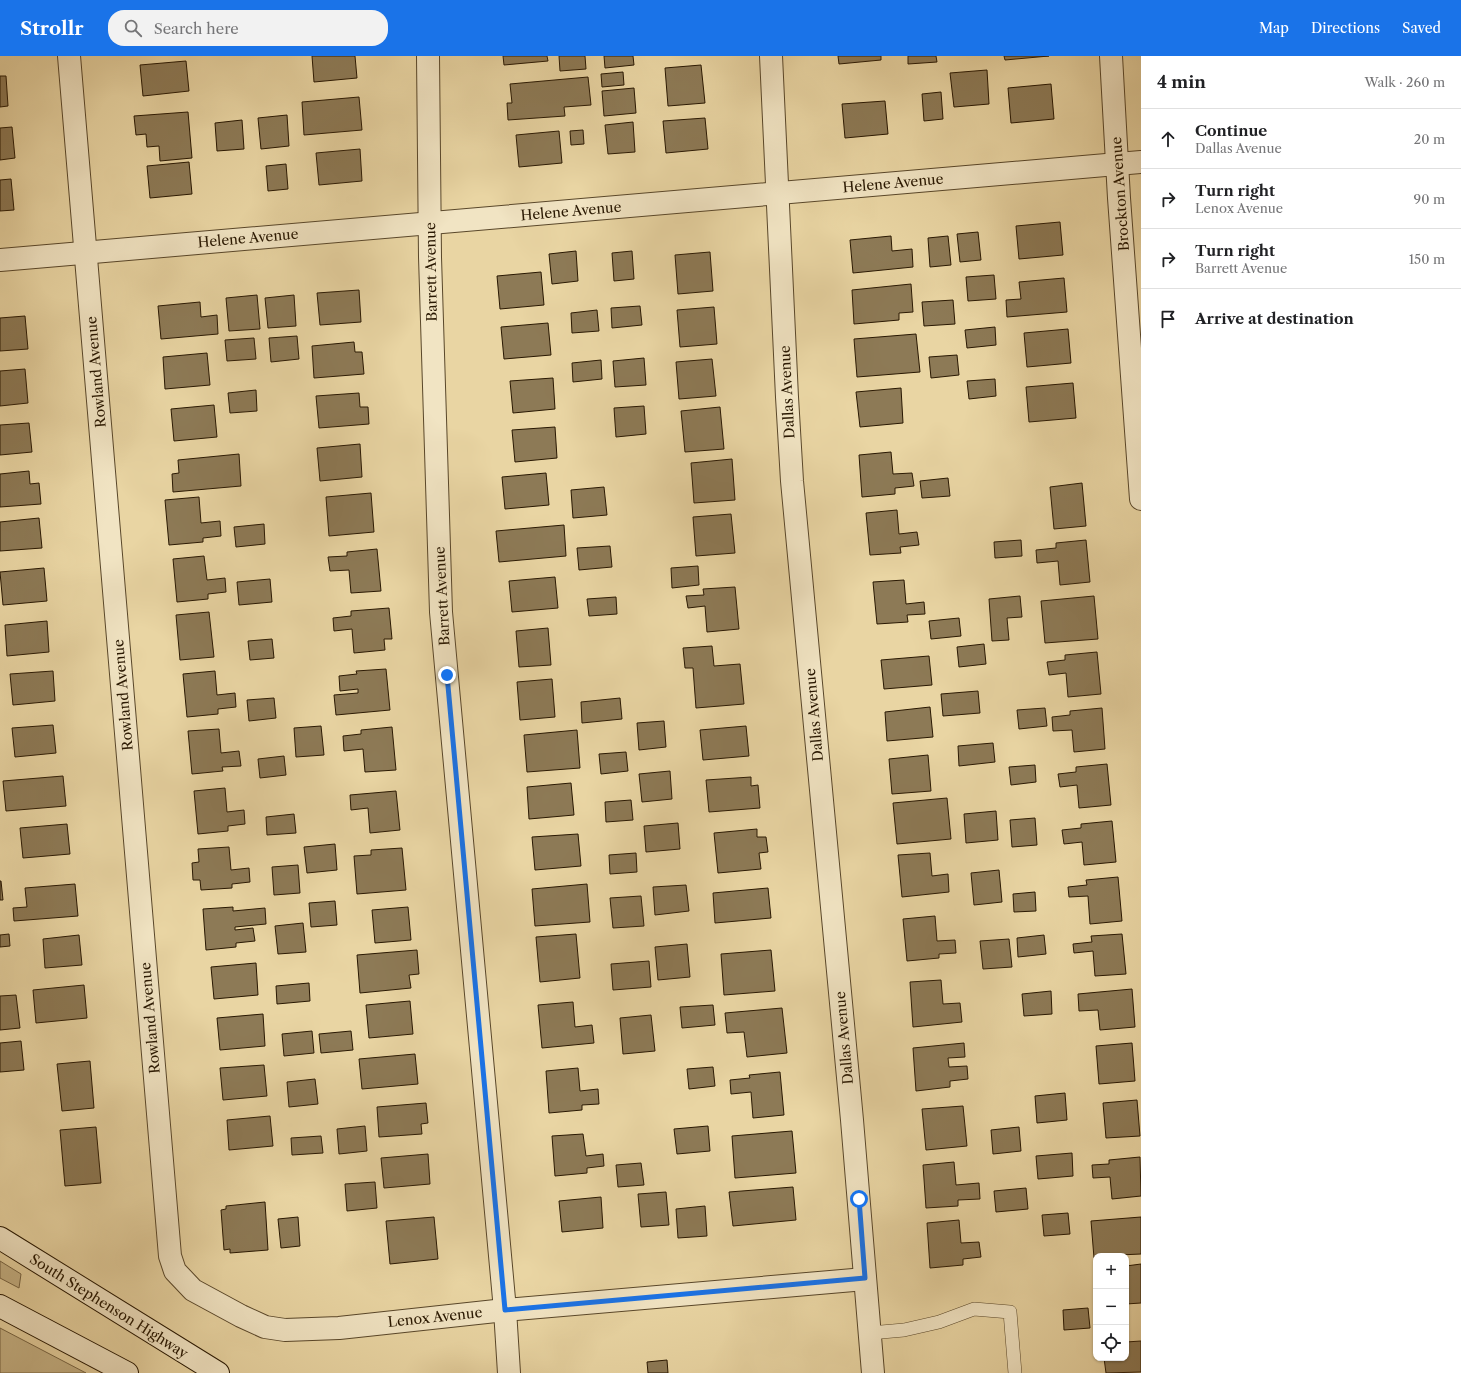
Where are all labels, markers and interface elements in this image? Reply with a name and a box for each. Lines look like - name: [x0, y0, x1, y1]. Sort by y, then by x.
- search box: [108, 10, 388, 46]
- text: Strollr: [20, 17, 84, 40]
- icon: search: [122, 17, 144, 39]
- text: Search here: [154, 19, 239, 38]
- text: Map: [1259, 19, 1289, 37]
- text: Directions: [1311, 19, 1380, 37]
- text: Saved: [1402, 19, 1441, 37]
- text: 4 min: [1157, 72, 1206, 92]
- text: Walk · 260 m: [1364, 74, 1445, 90]
- text: Continue: [1195, 121, 1267, 140]
- icon: ahead: [1157, 128, 1179, 150]
- text: 20 m: [1414, 131, 1445, 147]
- street label: Brockton Avenue: [1107, 136, 1133, 252]
- text: Dallas Avenue: [1195, 140, 1282, 156]
- street label: Helene Avenue: [842, 170, 944, 196]
- text: Turn right: [1195, 181, 1275, 200]
- icon: right: [1157, 188, 1179, 210]
- text: 90 m: [1414, 191, 1445, 207]
- street label: Helene Avenue: [520, 198, 622, 224]
- text: Lenox Avenue: [1195, 200, 1283, 216]
- street label: Barrett Avenue: [421, 222, 441, 322]
- street label: Helene Avenue: [197, 225, 299, 251]
- text: Turn right: [1195, 241, 1275, 260]
- icon: right: [1157, 248, 1179, 270]
- text: 150 m: [1409, 251, 1445, 267]
- text: Barrett Avenue: [1195, 260, 1287, 276]
- icon: arrive: [1157, 308, 1179, 330]
- text: Arrive at destination: [1195, 309, 1354, 328]
- street label: Rowland Avenue: [82, 315, 110, 428]
- street label: Dallas Avenue: [776, 345, 798, 439]
- street label: Barrett Avenue: [430, 546, 454, 646]
- street label: Rowland Avenue: [109, 638, 137, 751]
- route end: [438, 666, 456, 684]
- street label: Dallas Avenue: [801, 668, 827, 762]
- street label: Rowland Avenue: [136, 961, 164, 1074]
- street label: Dallas Avenue: [831, 991, 857, 1085]
- route start: [850, 1190, 868, 1208]
- street label: South Stephenson Highway: [26, 1250, 192, 1362]
- map controls: [1093, 1253, 1129, 1361]
- button: +: [1093, 1253, 1129, 1289]
- button: −: [1093, 1289, 1129, 1325]
- street label: Lenox Avenue: [387, 1303, 483, 1331]
- button: locate: [1093, 1325, 1129, 1361]

